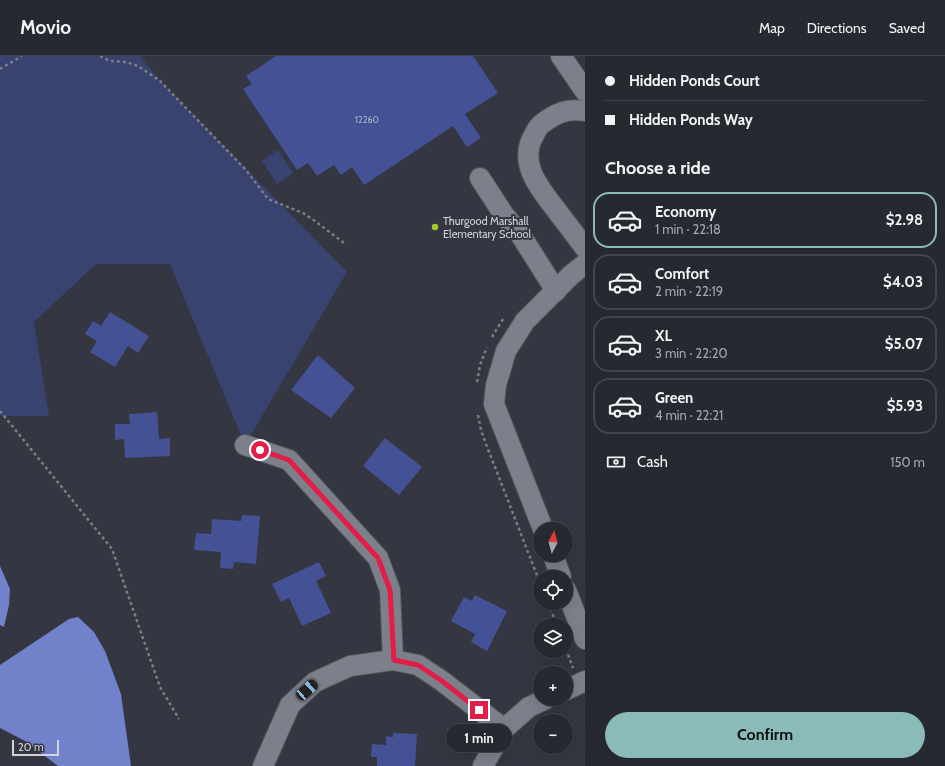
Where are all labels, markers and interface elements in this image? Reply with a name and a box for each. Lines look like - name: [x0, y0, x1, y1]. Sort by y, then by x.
- text: Movio: [20, 16, 71, 39]
- text: Map: [759, 19, 785, 37]
- text: Directions: [807, 19, 867, 37]
- text: Saved: [889, 19, 925, 37]
- text: Hidden Ponds Court: [629, 72, 760, 90]
- text: Hidden Ponds Way: [629, 111, 753, 129]
- house number: 12260: [355, 114, 379, 125]
- text: Choose a ride: [605, 157, 710, 179]
- icon: car: [607, 202, 643, 238]
- text: Economy: [655, 203, 716, 221]
- text: $2.98: [886, 211, 923, 229]
- place label: Thurgood Marshall Elementary School: [443, 214, 532, 241]
- text: 1 min · 22:18: [655, 221, 721, 237]
- marker: Thurgood Marshall Elementary School: [430, 222, 440, 232]
- icon: car: [607, 264, 643, 300]
- text: Comfort: [655, 265, 709, 283]
- text: $4.03: [883, 273, 923, 291]
- text: 2 min · 22:19: [655, 283, 723, 299]
- icon: car: [607, 326, 643, 362]
- text: XL: [655, 327, 672, 345]
- text: $5.07: [885, 335, 923, 353]
- text: 3 min · 22:20: [655, 345, 728, 361]
- icon: car: [607, 388, 643, 424]
- text: Green: [655, 389, 693, 407]
- text: $5.93: [887, 397, 923, 415]
- text: 4 min · 22:21: [655, 407, 723, 423]
- route start: [251, 441, 269, 459]
- icon: cash: [605, 451, 627, 473]
- text: Cash: [637, 453, 668, 471]
- text: 150 m: [890, 454, 925, 470]
- north arrow: [533, 522, 573, 562]
- map controls: [533, 522, 573, 754]
- button: locate: [533, 570, 573, 610]
- button: layers: [533, 618, 573, 658]
- button: +: [533, 666, 573, 706]
- car: [294, 678, 320, 702]
- route end: [470, 701, 488, 719]
- button: Confirm: [605, 712, 925, 758]
- button: −: [533, 714, 573, 754]
- callout: 1 min: [446, 724, 512, 752]
- text: 1 min: [464, 730, 494, 746]
- scale bar: [12, 738, 59, 757]
- text: 20 m: [18, 740, 44, 754]

